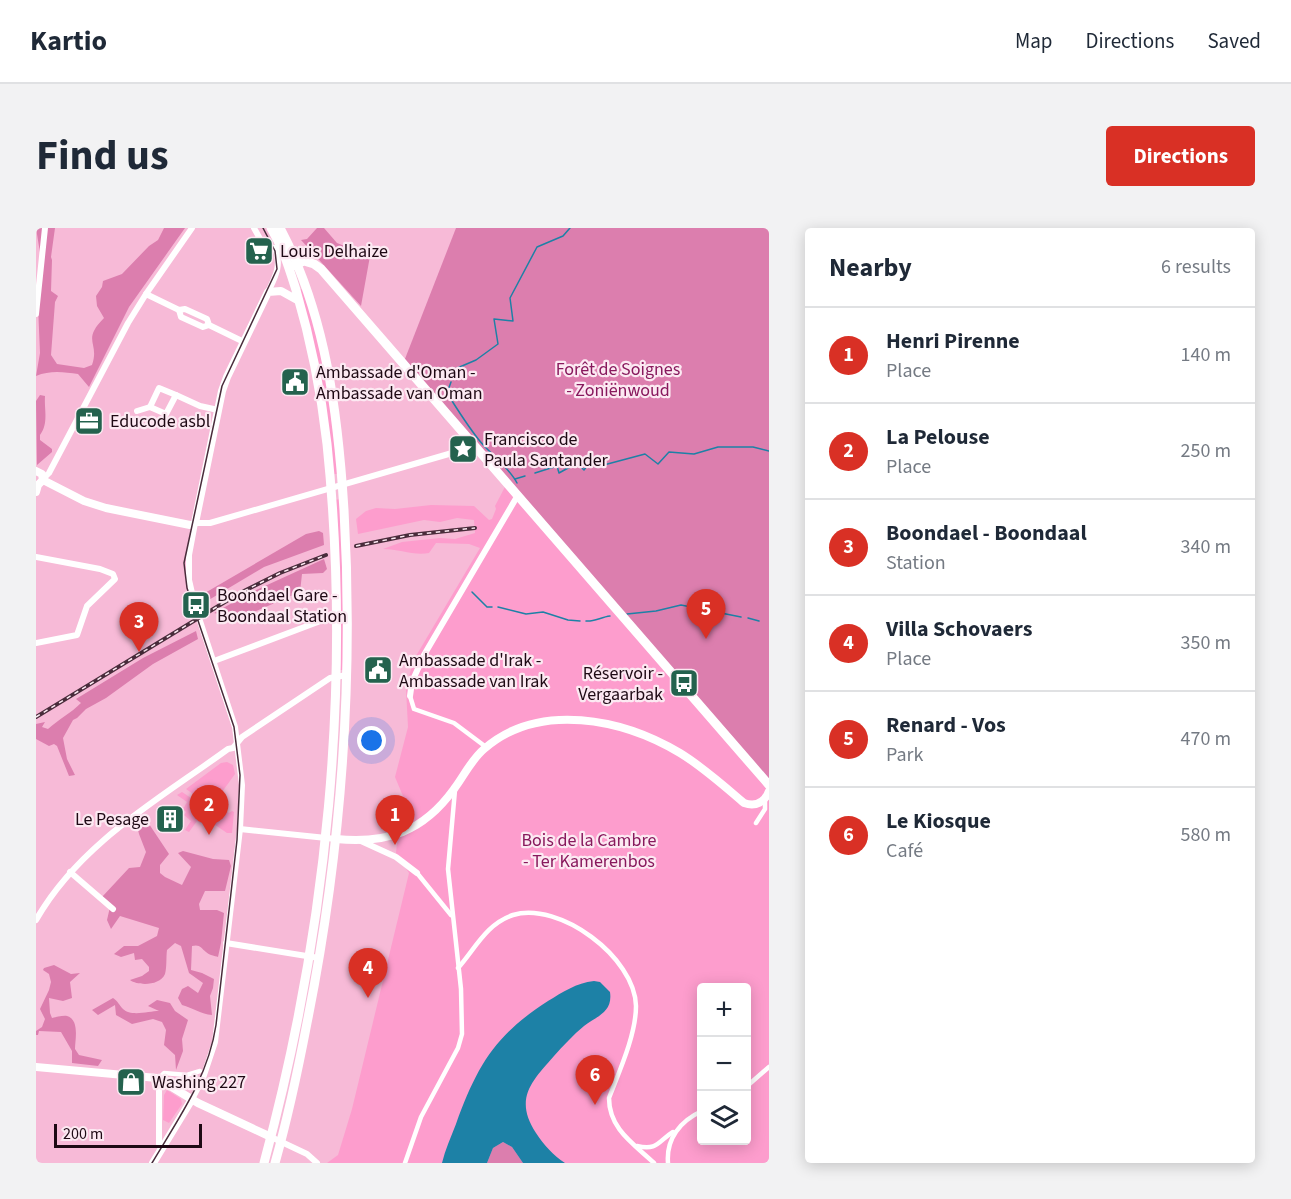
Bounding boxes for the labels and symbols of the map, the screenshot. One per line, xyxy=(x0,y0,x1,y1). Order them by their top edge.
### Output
supermarket icon: Louis Delhaize xyxy=(243,235,275,267)
place label: Louis Delhaize xyxy=(280,239,388,264)
park label: Forêt de Soignes - Zoniënwoud xyxy=(556,357,680,403)
place label: Ambassade d'Oman - Ambassade van Oman xyxy=(316,360,483,406)
public building icon: Ambassade d'Oman - Ambassade van Oman xyxy=(279,366,311,398)
office icon: Educode asbl xyxy=(73,405,105,437)
place label: Educode asbl xyxy=(110,409,210,434)
place label: Francisco de Paula Santander xyxy=(484,427,609,473)
place icon: Francisco de Paula Santander xyxy=(447,433,479,465)
place label: Boondael Gare - Boondaal Station xyxy=(217,583,347,629)
bus stop icon: Boondael Gare - Boondaal Station xyxy=(180,589,212,621)
pin: 5 xyxy=(686,590,726,639)
pin: 3 xyxy=(120,602,158,652)
place label: Ambassade d'Irak - Ambassade van Irak xyxy=(399,648,548,694)
public building icon: Ambassade d'Irak - Ambassade van Irak xyxy=(362,654,394,686)
place label: Réservoir - Vergaarbak xyxy=(578,661,663,707)
bus stop icon: Réservoir - Vergaarbak xyxy=(668,667,700,699)
your location xyxy=(357,726,386,755)
pin: 2 xyxy=(190,786,228,835)
pin: 1 xyxy=(376,796,414,845)
building icon: Le Pesage xyxy=(154,803,186,835)
place label: Le Pesage xyxy=(75,807,149,832)
park label: Bois de la Cambre - Ter Kamerenbos xyxy=(522,828,657,874)
pin: 4 xyxy=(348,948,388,998)
pin: 6 xyxy=(576,1056,614,1105)
shop icon: Washing 227 xyxy=(115,1066,147,1098)
place label: Washing 227 xyxy=(152,1070,246,1095)
scale bar xyxy=(54,1121,202,1148)

